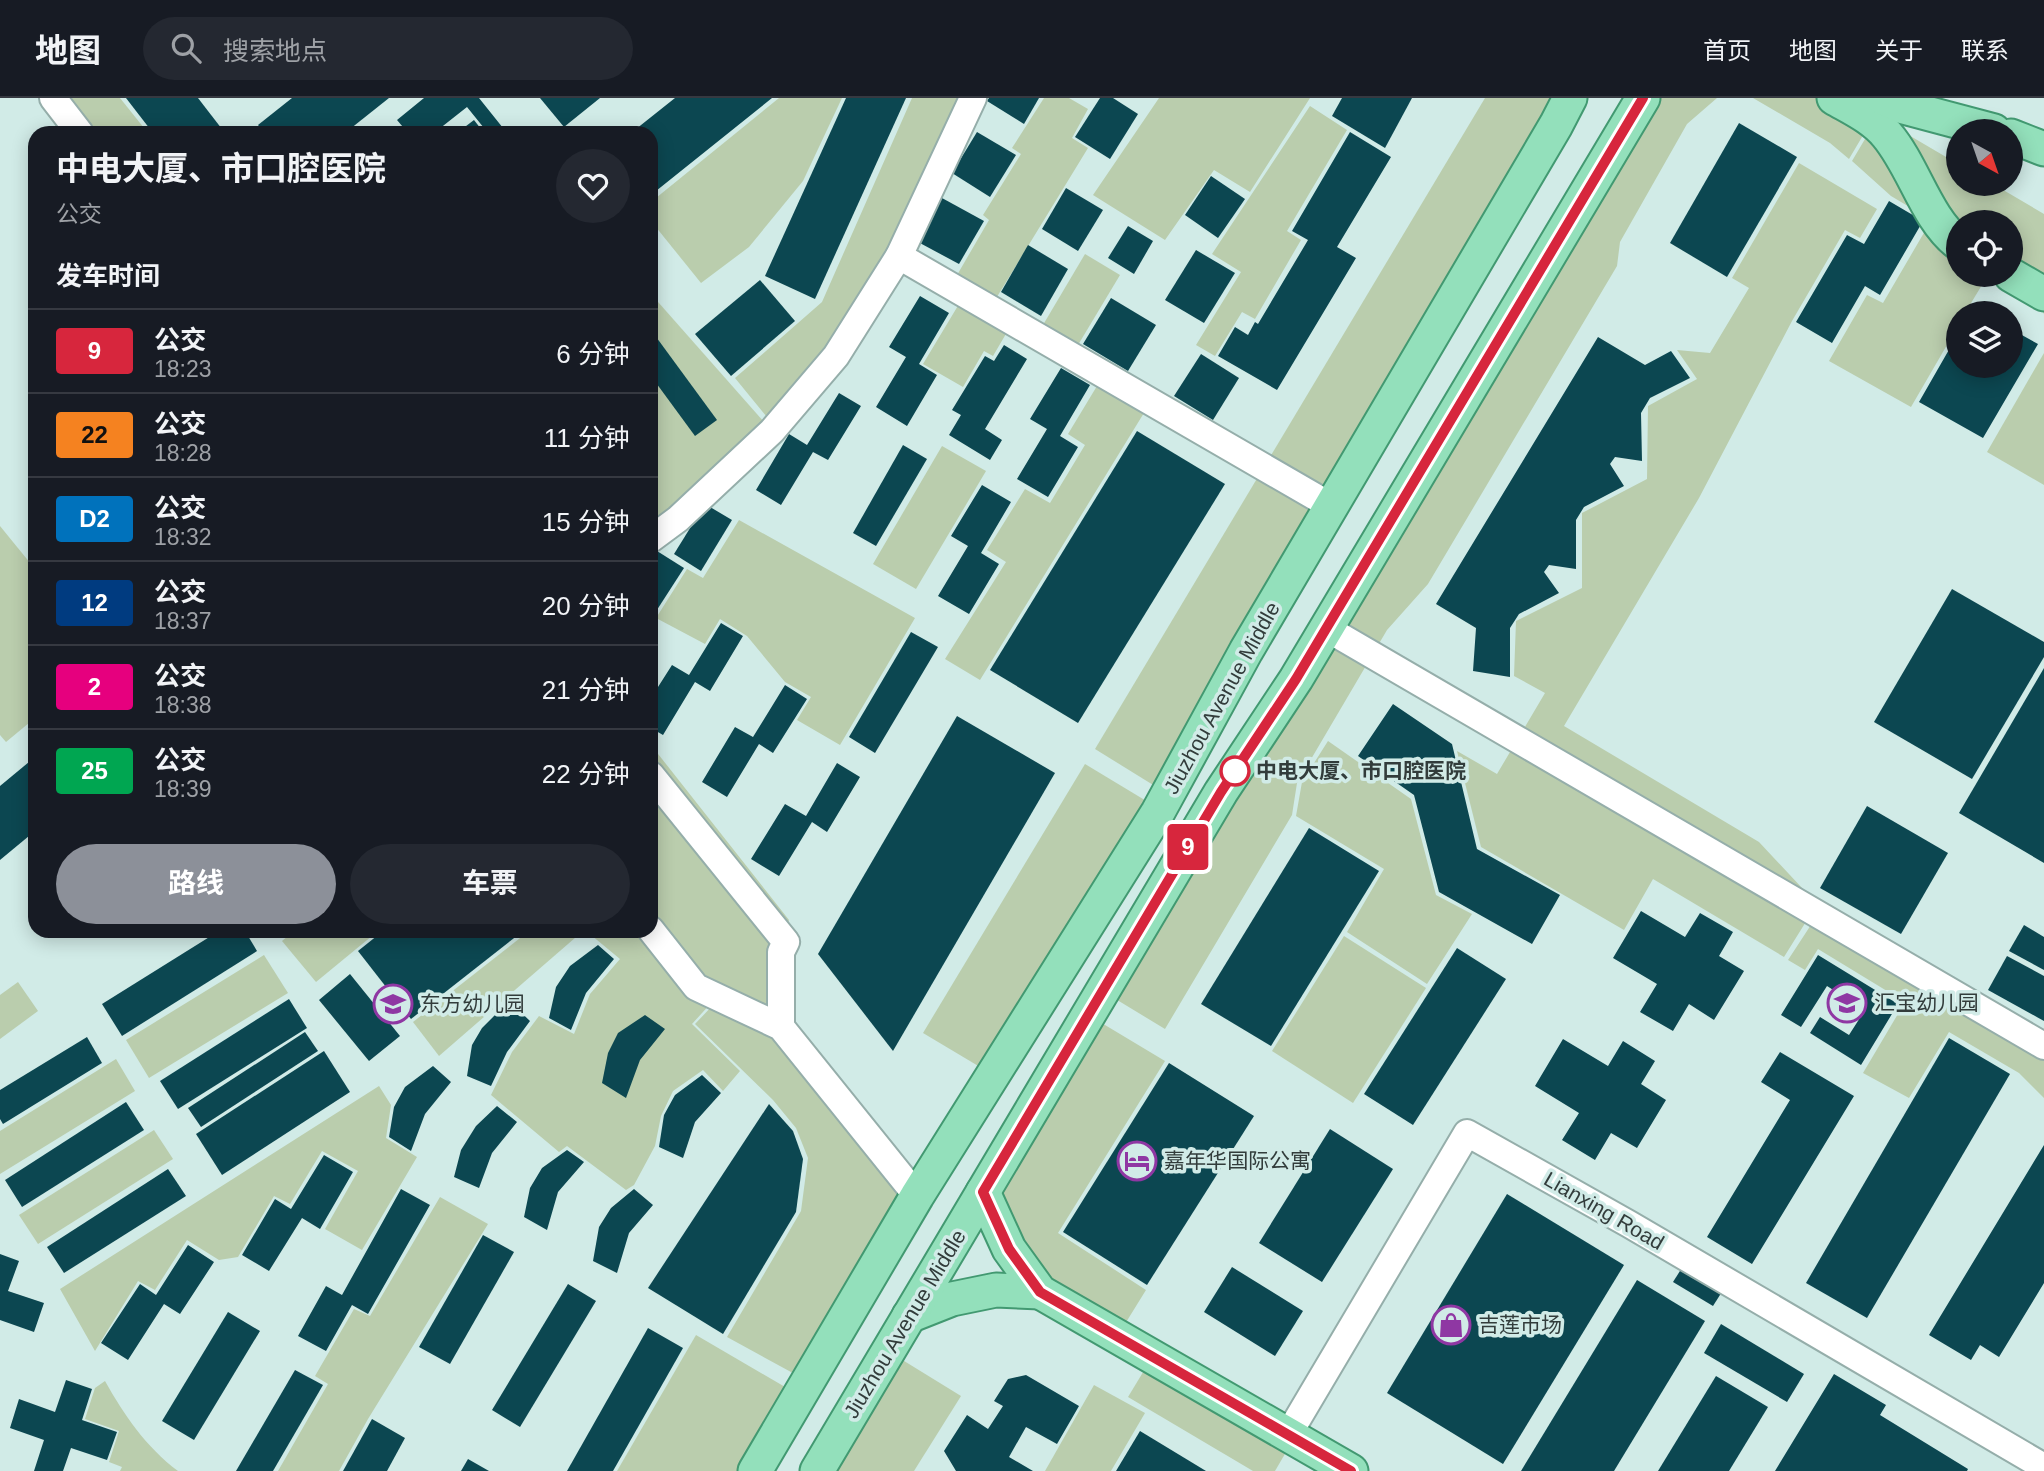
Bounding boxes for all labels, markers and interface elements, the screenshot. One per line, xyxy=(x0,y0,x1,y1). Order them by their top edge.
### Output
search box xyxy=(143,17,633,80)
icon: search xyxy=(167,29,205,67)
text: 地图 xyxy=(35,32,101,69)
text: 搜索地点 xyxy=(223,36,327,66)
text: 首页 xyxy=(1703,37,1751,64)
text: 地图 xyxy=(1789,37,1837,64)
text: 关于 xyxy=(1875,37,1923,64)
text: 联系 xyxy=(1961,37,2009,64)
north arrow xyxy=(1946,119,2023,196)
map controls xyxy=(1946,119,2023,378)
button: heart xyxy=(556,149,630,223)
text: 中电大厦、市口腔医院 xyxy=(56,150,386,187)
text: 公交 xyxy=(56,201,102,227)
button: locate xyxy=(1946,210,2023,287)
text: 发车时间 xyxy=(56,261,160,291)
button: layers xyxy=(1946,301,2023,378)
text: 公交 xyxy=(154,325,206,355)
text: 9 xyxy=(88,337,101,364)
text: 6 分钟 xyxy=(556,339,630,369)
text: 18:23 xyxy=(154,356,212,382)
text: 公交 xyxy=(154,409,206,439)
text: 22 xyxy=(81,421,108,448)
text: 11 分钟 xyxy=(544,423,630,453)
text: 18:28 xyxy=(154,440,212,466)
text: 公交 xyxy=(154,493,206,523)
text: D2 xyxy=(79,505,110,532)
text: 15 分钟 xyxy=(542,507,630,537)
text: 18:32 xyxy=(154,524,212,550)
text: 公交 xyxy=(154,577,206,607)
text: 12 xyxy=(81,589,108,616)
text: 20 分钟 xyxy=(542,591,630,621)
street label: Jiuzhou Avenue Middle xyxy=(1159,598,1284,798)
text: 18:37 xyxy=(154,608,212,634)
text: 公交 xyxy=(154,661,206,691)
text: 2 xyxy=(88,673,101,700)
text: 21 分钟 xyxy=(542,675,630,705)
text: 18:38 xyxy=(154,692,212,718)
text: 公交 xyxy=(154,745,206,775)
marker: 中电大厦、市口腔医院 xyxy=(1220,756,1250,786)
text: 25 xyxy=(81,757,108,784)
text: 22 分钟 xyxy=(542,759,630,789)
place label: 中电大厦、市口腔医院 xyxy=(1256,759,1466,782)
text: 18:39 xyxy=(154,776,212,802)
line badge: 9 xyxy=(1165,824,1211,870)
text: 9 xyxy=(1181,833,1195,860)
button: 路线 xyxy=(56,844,336,924)
button: 车票 xyxy=(350,844,630,924)
school or university icon: 汇宝幼儿园 xyxy=(1826,982,1868,1024)
school or university icon: 东方幼儿园 xyxy=(372,983,414,1025)
place label: 汇宝幼儿园 xyxy=(1874,991,1979,1014)
place label: 东方幼儿园 xyxy=(420,992,525,1015)
hotel icon: 嘉年华国际公寓 xyxy=(1116,1140,1158,1182)
place label: 嘉年华国际公寓 xyxy=(1164,1149,1311,1172)
street label: Lianxing Road xyxy=(1540,1167,1668,1254)
street label: Jiuzhou Avenue Middle xyxy=(839,1225,970,1422)
shop icon: 吉莲市场 xyxy=(1430,1304,1472,1346)
place label: 吉莲市场 xyxy=(1478,1313,1562,1336)

